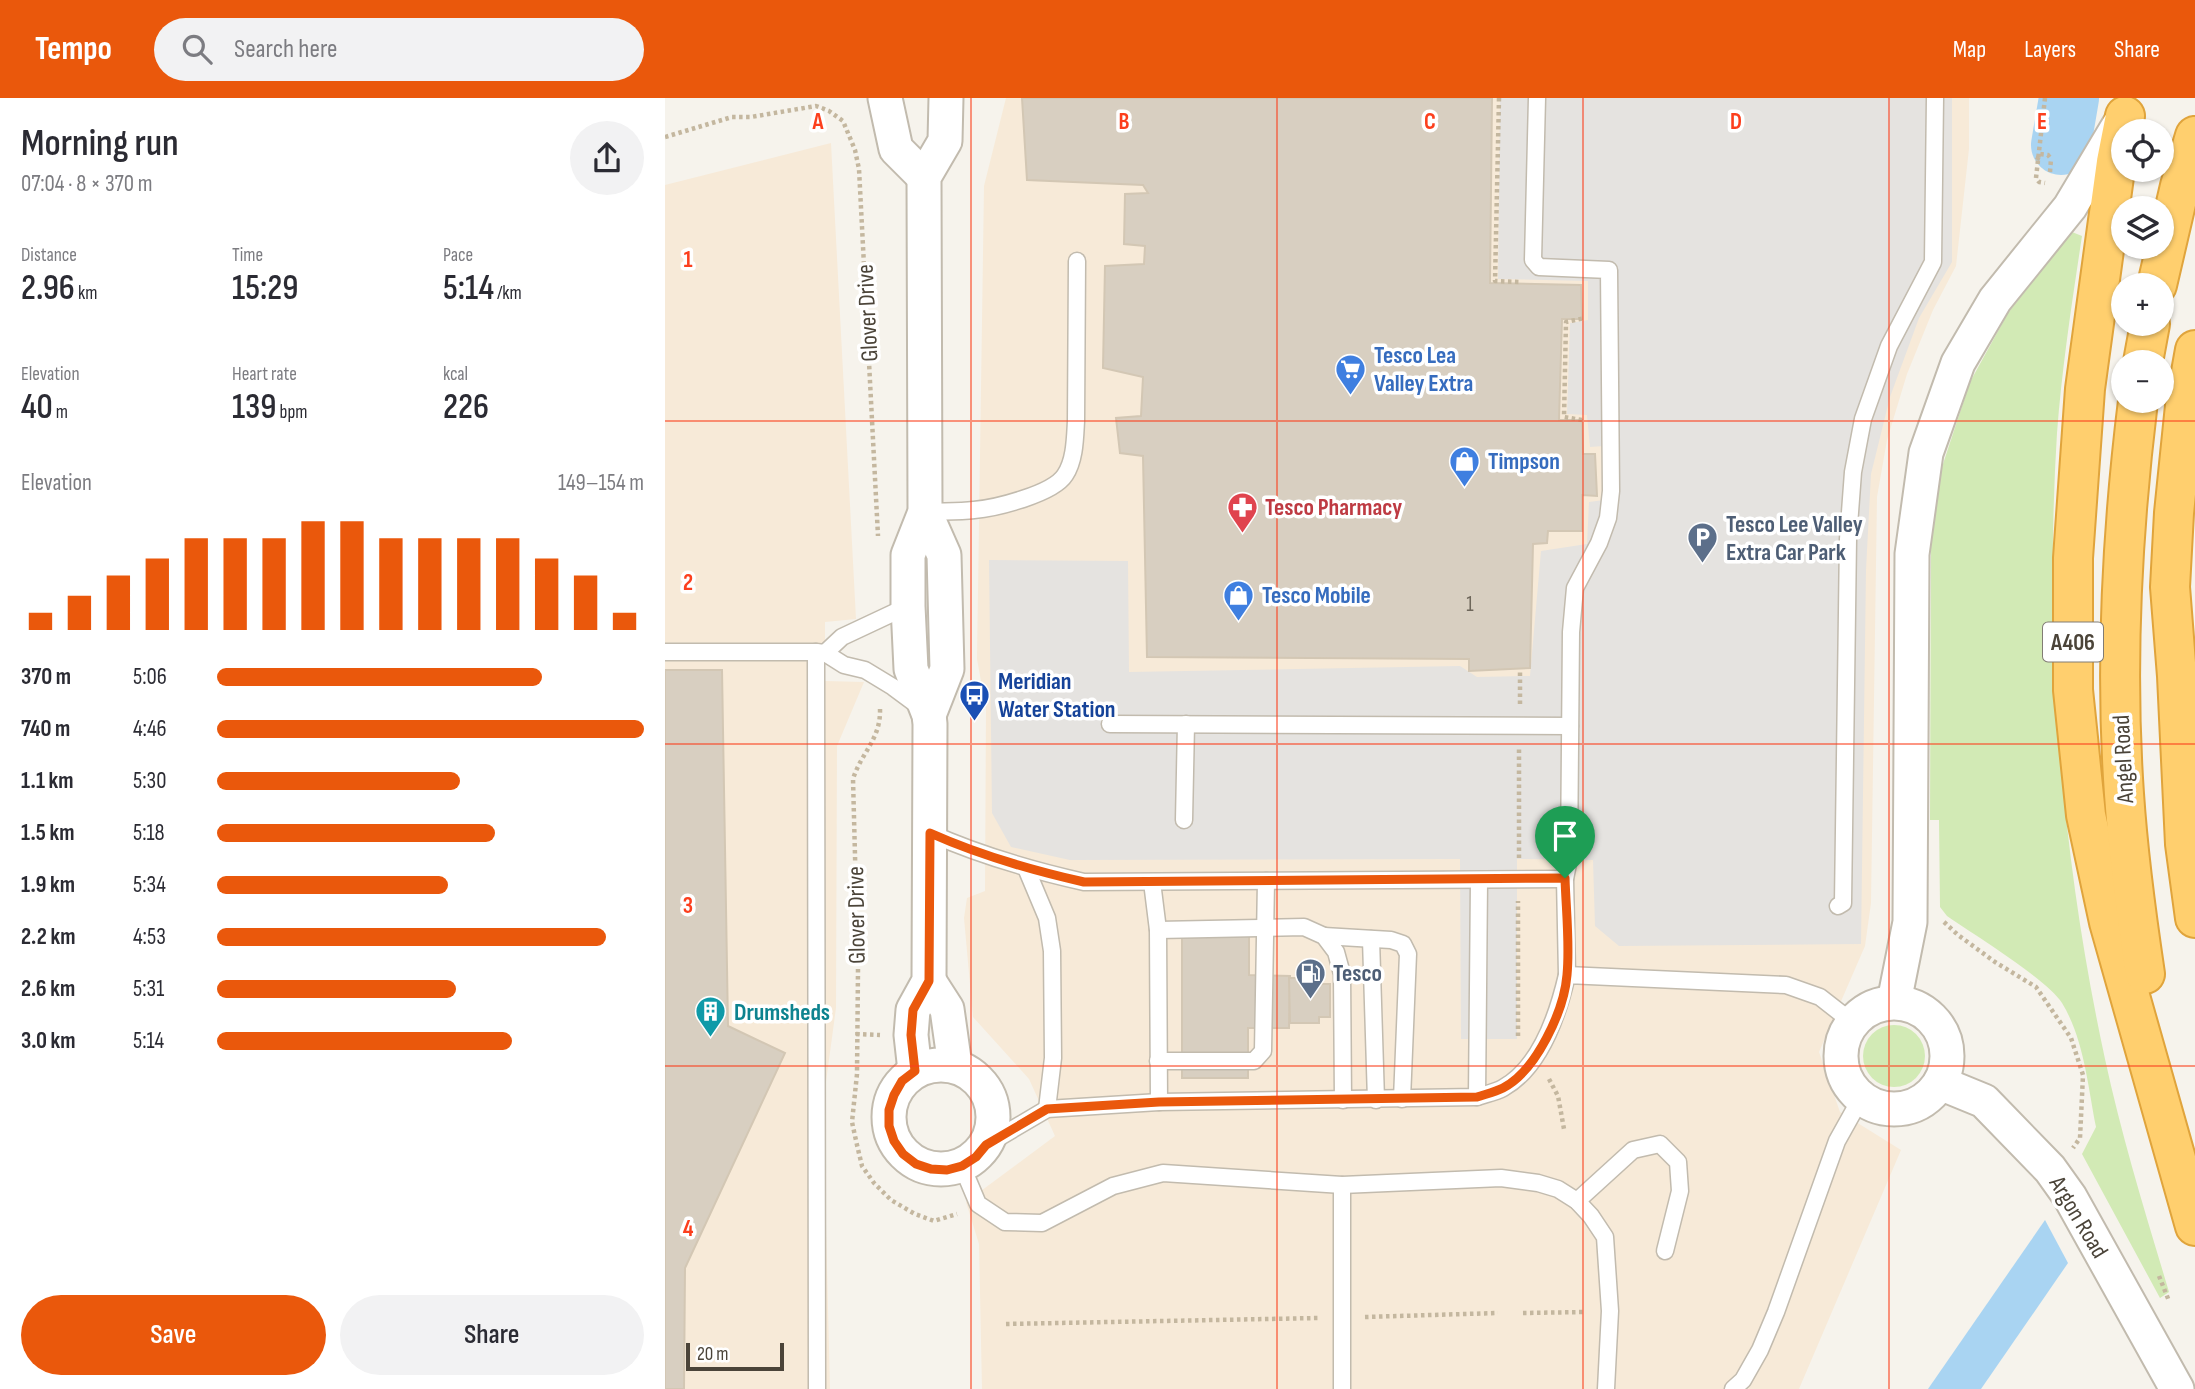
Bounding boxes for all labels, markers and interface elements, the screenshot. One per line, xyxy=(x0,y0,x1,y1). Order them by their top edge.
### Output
search box xyxy=(154,18,644,81)
text: Tempo xyxy=(35,29,112,69)
icon: search xyxy=(178,30,216,68)
text: Search here xyxy=(234,34,337,65)
text: Map xyxy=(1953,35,1986,64)
text: Layers xyxy=(2024,35,2076,64)
text: Share xyxy=(2114,35,2160,64)
text: A xyxy=(812,108,825,136)
text: B xyxy=(1119,108,1130,136)
text: C xyxy=(1424,108,1436,136)
text: D xyxy=(1730,108,1742,136)
text: E xyxy=(2037,108,2047,136)
map controls xyxy=(2111,119,2174,413)
button: locate xyxy=(2111,119,2174,182)
text: Morning run xyxy=(21,121,179,166)
button: share xyxy=(570,121,644,195)
text: 07:04 · 8 × 370 m xyxy=(21,170,152,198)
button: layers xyxy=(2111,196,2174,259)
text: Distance xyxy=(21,244,77,267)
text: Time xyxy=(232,244,263,267)
text: Pace xyxy=(443,244,473,267)
text: 1 xyxy=(683,246,693,274)
street label: Glover Drive xyxy=(850,263,885,362)
text: 2.96 xyxy=(21,267,75,310)
text: 15:29 xyxy=(232,267,298,310)
text: 5:14 xyxy=(443,267,494,310)
button: + xyxy=(2111,273,2174,336)
text: km xyxy=(75,282,97,305)
text: /km xyxy=(494,282,522,305)
place label: Tesco Lea Valley Extra xyxy=(1374,341,1473,398)
button: − xyxy=(2111,350,2174,413)
supermarket icon: Tesco Lea Valley Extra xyxy=(1334,352,1368,396)
text: Elevation xyxy=(21,363,80,386)
text: Heart rate xyxy=(232,363,297,386)
text: kcal xyxy=(443,363,468,386)
text: 40 xyxy=(21,386,53,429)
text: 139 xyxy=(232,386,277,429)
text: 226 xyxy=(443,386,489,429)
text: m xyxy=(53,401,68,424)
text: bpm xyxy=(277,401,307,424)
shop icon: Timpson xyxy=(1448,444,1482,488)
place label: Timpson xyxy=(1488,447,1560,476)
text: Elevation xyxy=(21,469,92,497)
text: 149–154 m xyxy=(558,469,644,497)
pharmacy icon: Tesco Pharmacy xyxy=(1225,490,1259,534)
place label: Tesco Pharmacy xyxy=(1265,493,1402,522)
place label: Tesco Lee Valley Extra Car Park xyxy=(1726,510,1863,567)
parking icon: Tesco Lee Valley Extra Car Park xyxy=(1686,521,1720,565)
text: 2 xyxy=(683,569,693,597)
shop icon: Tesco Mobile xyxy=(1222,578,1256,622)
place label: Tesco Mobile xyxy=(1262,581,1371,610)
house number: 1 xyxy=(1466,592,1474,617)
road number: A406 xyxy=(2043,622,2103,662)
text: 370 m xyxy=(21,663,71,691)
text: 5:06 xyxy=(133,663,167,691)
place label: Meridian Water Station xyxy=(998,667,1116,724)
bus stop icon: Meridian Water Station xyxy=(958,678,992,722)
street label: Angel Road xyxy=(2107,714,2140,805)
text: 740 m xyxy=(21,715,70,743)
text: 4:46 xyxy=(133,715,167,743)
text: 1.1 km xyxy=(21,767,74,795)
text: 5:30 xyxy=(133,767,166,795)
pin xyxy=(1535,806,1595,878)
icon: arrive xyxy=(1546,817,1584,855)
text: 1.5 km xyxy=(21,819,74,847)
text: 5:18 xyxy=(133,819,165,847)
street label: Glover Drive xyxy=(841,866,872,964)
text: 1.9 km xyxy=(21,871,75,899)
text: 5:34 xyxy=(133,871,166,899)
text: 3 xyxy=(683,892,693,920)
text: 2.2 km xyxy=(21,923,75,951)
text: 4:53 xyxy=(133,923,166,951)
fuel station icon: Tesco xyxy=(1293,956,1327,1000)
place label: Tesco xyxy=(1333,959,1382,988)
text: 2.6 km xyxy=(21,975,75,1003)
text: 5:31 xyxy=(133,975,164,1003)
building icon: Drumsheds xyxy=(694,995,728,1039)
place label: Drumsheds xyxy=(734,998,830,1027)
text: 3.0 km xyxy=(21,1027,76,1055)
text: 5:14 xyxy=(133,1027,164,1055)
street label: Argon Road xyxy=(2042,1170,2114,1264)
text: 4 xyxy=(683,1215,694,1243)
button: Save xyxy=(21,1295,326,1375)
button: Share xyxy=(340,1295,644,1375)
scale bar xyxy=(686,1340,784,1372)
text: 20 m xyxy=(697,1343,729,1366)

